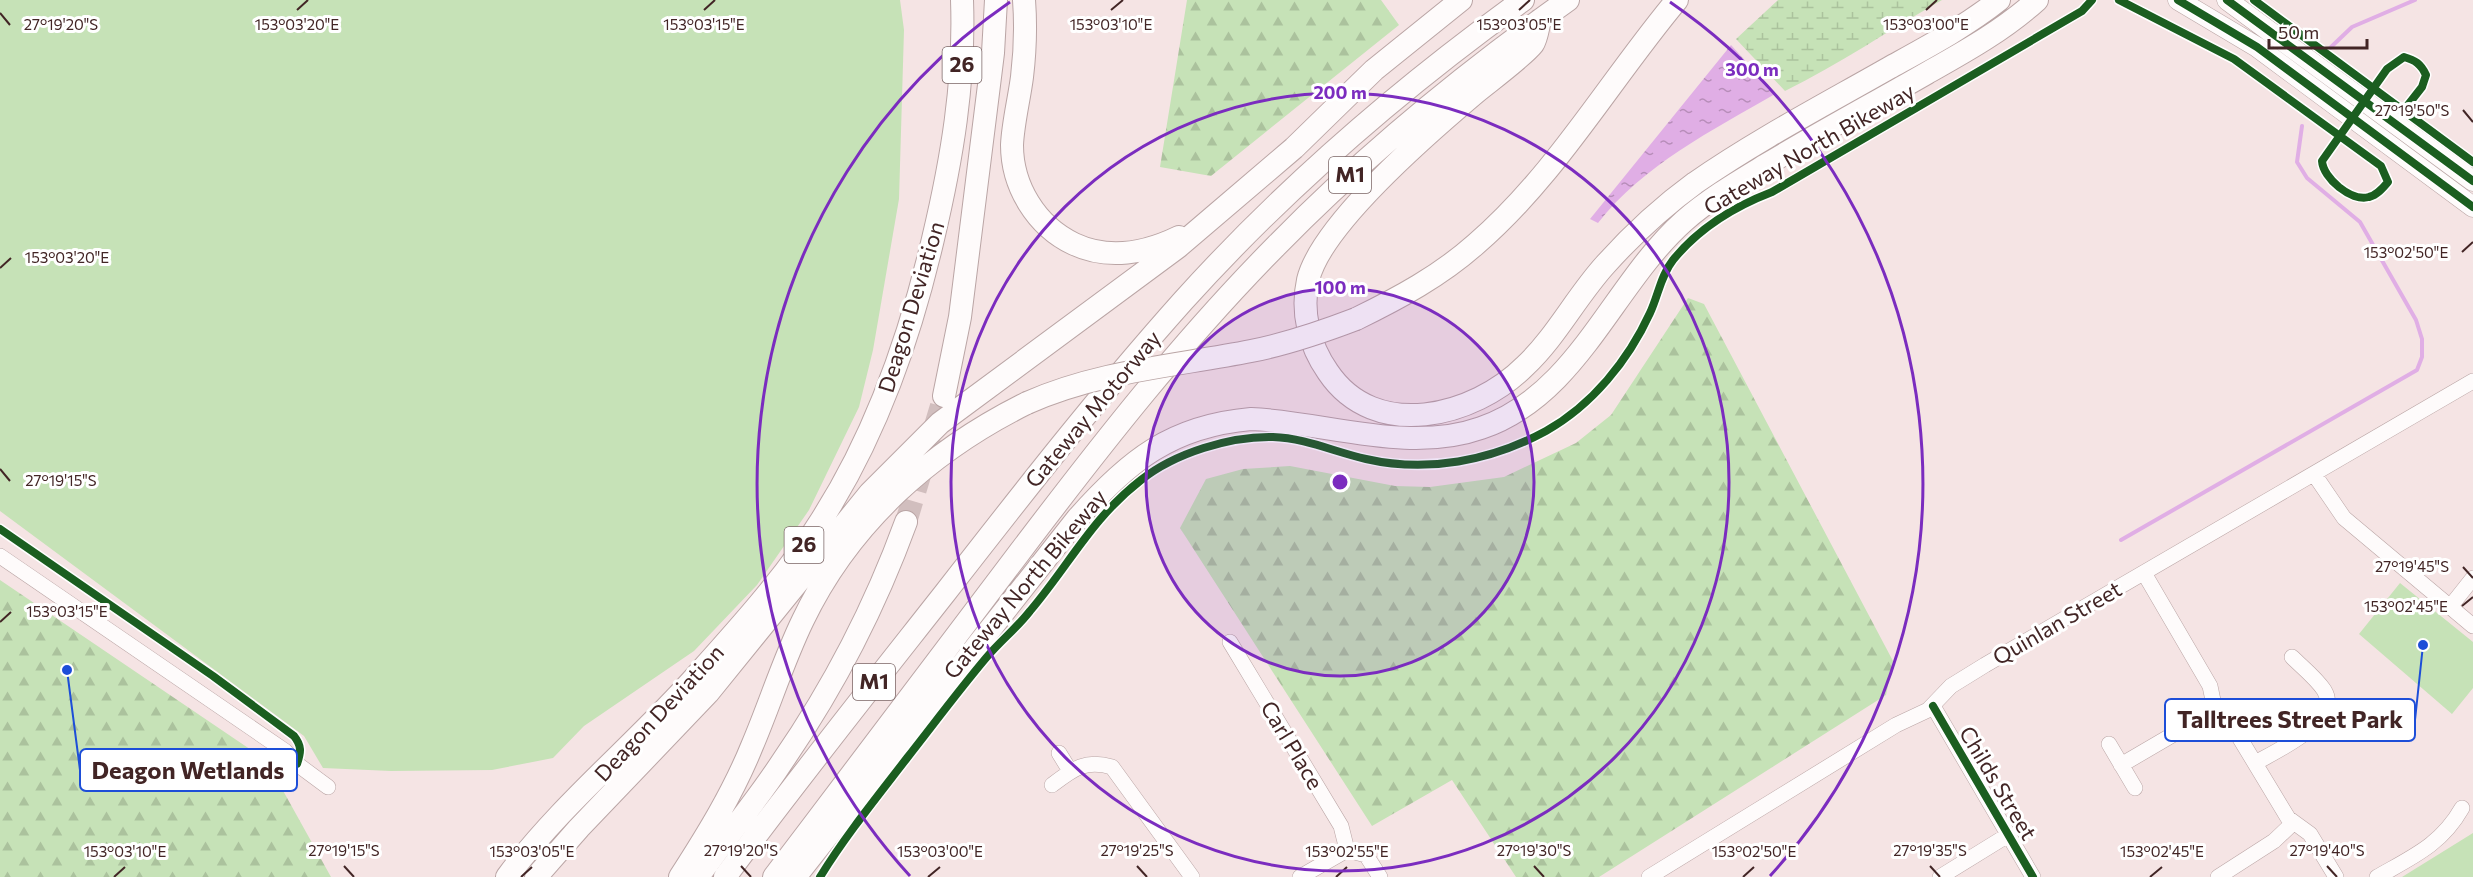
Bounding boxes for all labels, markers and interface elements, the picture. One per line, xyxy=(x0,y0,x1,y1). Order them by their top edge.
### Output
scale bar xyxy=(2269,12,2366,50)
text: 27°19'20"S xyxy=(24,15,98,33)
text: 153°03'20"E xyxy=(255,15,339,33)
text: 153°03'15"E xyxy=(663,15,745,33)
text: 153°03'10"E xyxy=(1070,15,1152,33)
text: 153°03'05"E xyxy=(1477,15,1562,33)
text: 153°03'00"E xyxy=(1883,15,1969,33)
text: 50 m xyxy=(2278,21,2319,43)
road number: 26 xyxy=(942,47,982,83)
text: 300 m xyxy=(1725,58,1779,80)
street label: Gateway North Bikeway xyxy=(1698,77,1919,220)
text: 200 m xyxy=(1313,81,1367,103)
text: 27°19'50"S xyxy=(2375,101,2450,119)
road number: M1 xyxy=(1329,157,1371,193)
street label: Deagon Deviation xyxy=(872,218,949,396)
text: 153°02'50"E xyxy=(2364,243,2448,261)
text: 153°03'20"E xyxy=(25,248,109,266)
text: 100 m xyxy=(1314,276,1366,298)
street label: Gateway Motorway xyxy=(1019,325,1166,493)
text: 27°19'15"S xyxy=(25,471,97,489)
centre of rings xyxy=(1330,472,1350,492)
street label: Gateway North Bikeway xyxy=(937,483,1112,684)
road number: 26 xyxy=(784,527,824,563)
text: 27°19'45"S xyxy=(2375,557,2449,575)
street label: Quinlan Street xyxy=(1987,575,2126,670)
text: 153°02'45"E xyxy=(2364,597,2448,615)
text: 153°03'15"E xyxy=(26,602,108,620)
street label: Deagon Deviation xyxy=(588,639,729,787)
road number: M1 xyxy=(853,664,895,700)
street label: Carl Place xyxy=(1255,696,1329,794)
callout: Talltrees Street Park xyxy=(2165,699,2415,741)
text: Talltrees Street Park xyxy=(2177,704,2403,733)
street label: Childs Street xyxy=(1954,721,2043,845)
callout: Deagon Wetlands xyxy=(80,749,297,791)
text: Deagon Wetlands xyxy=(91,755,285,784)
text: 27°19'15"S xyxy=(308,841,380,859)
text: 27°19'20"S xyxy=(704,841,778,859)
text: 27°19'25"S xyxy=(1100,841,1174,859)
text: 27°19'30"S xyxy=(1497,841,1572,859)
text: 27°19'35"S xyxy=(1893,841,1967,859)
text: 27°19'40"S xyxy=(2289,841,2365,859)
text: 153°03'10"E xyxy=(84,842,166,860)
text: 153°03'05"E xyxy=(490,842,575,860)
text: 153°03'00"E xyxy=(897,842,983,860)
text: 153°02'55"E xyxy=(1305,842,1389,860)
text: 153°02'50"E xyxy=(1712,842,1796,860)
text: 153°02'45"E xyxy=(2120,842,2204,860)

